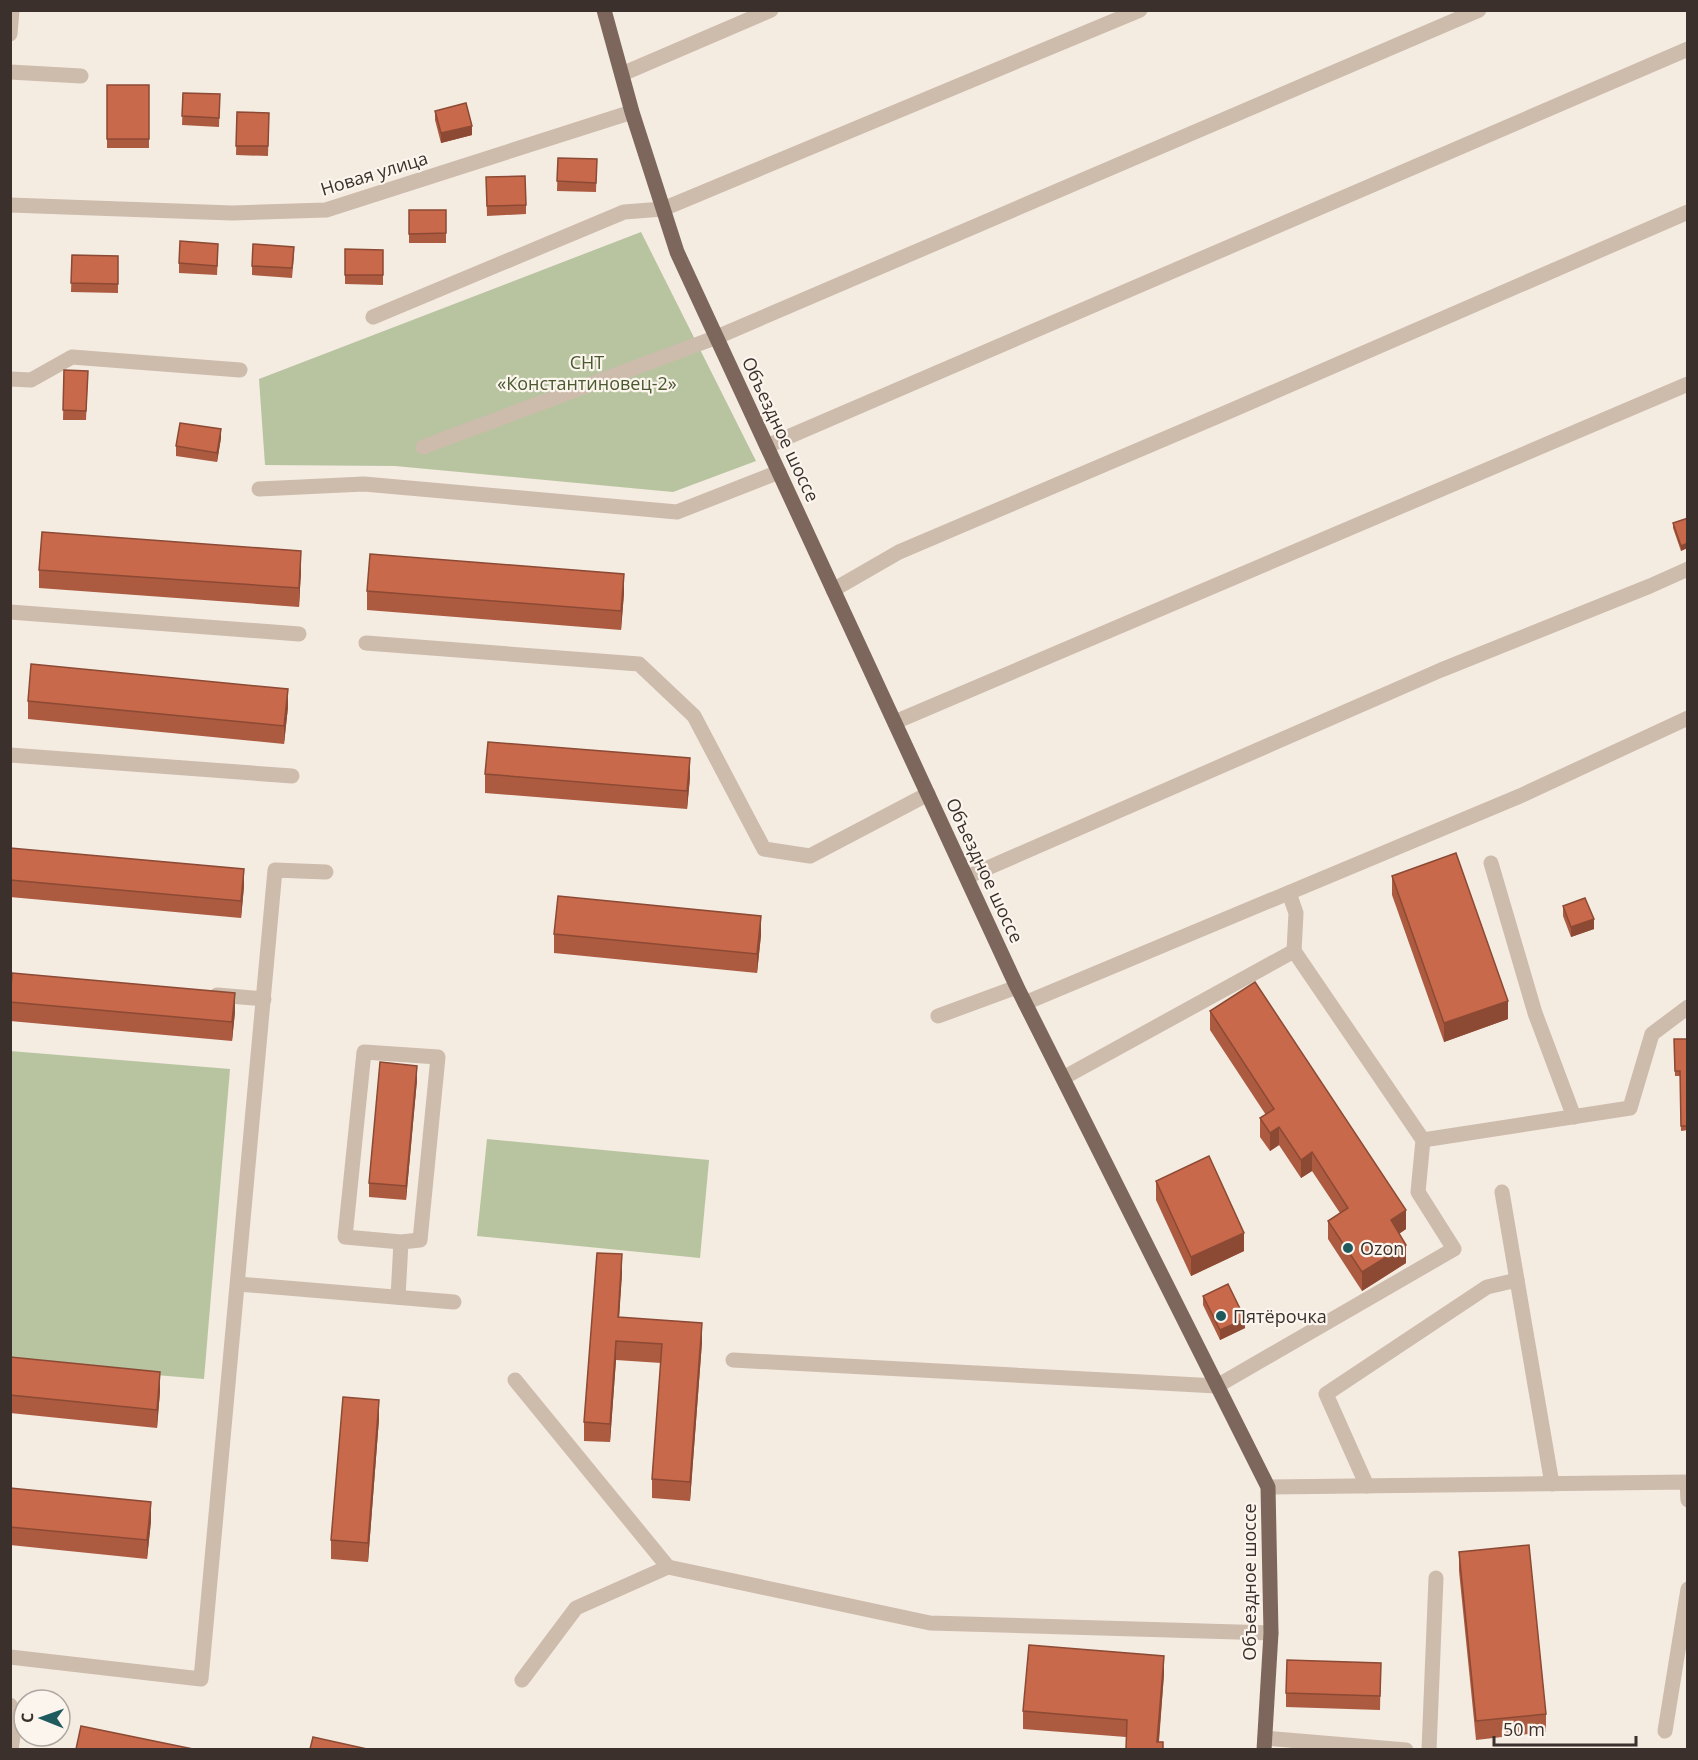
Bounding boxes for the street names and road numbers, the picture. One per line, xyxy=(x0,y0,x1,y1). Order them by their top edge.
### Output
street label: Новая улица xyxy=(317,145,431,201)
street label: Объездное шоссе xyxy=(737,353,825,505)
street label: Объездное шоссе xyxy=(941,794,1029,946)
street label: Объездное шоссе xyxy=(1237,1503,1261,1661)

